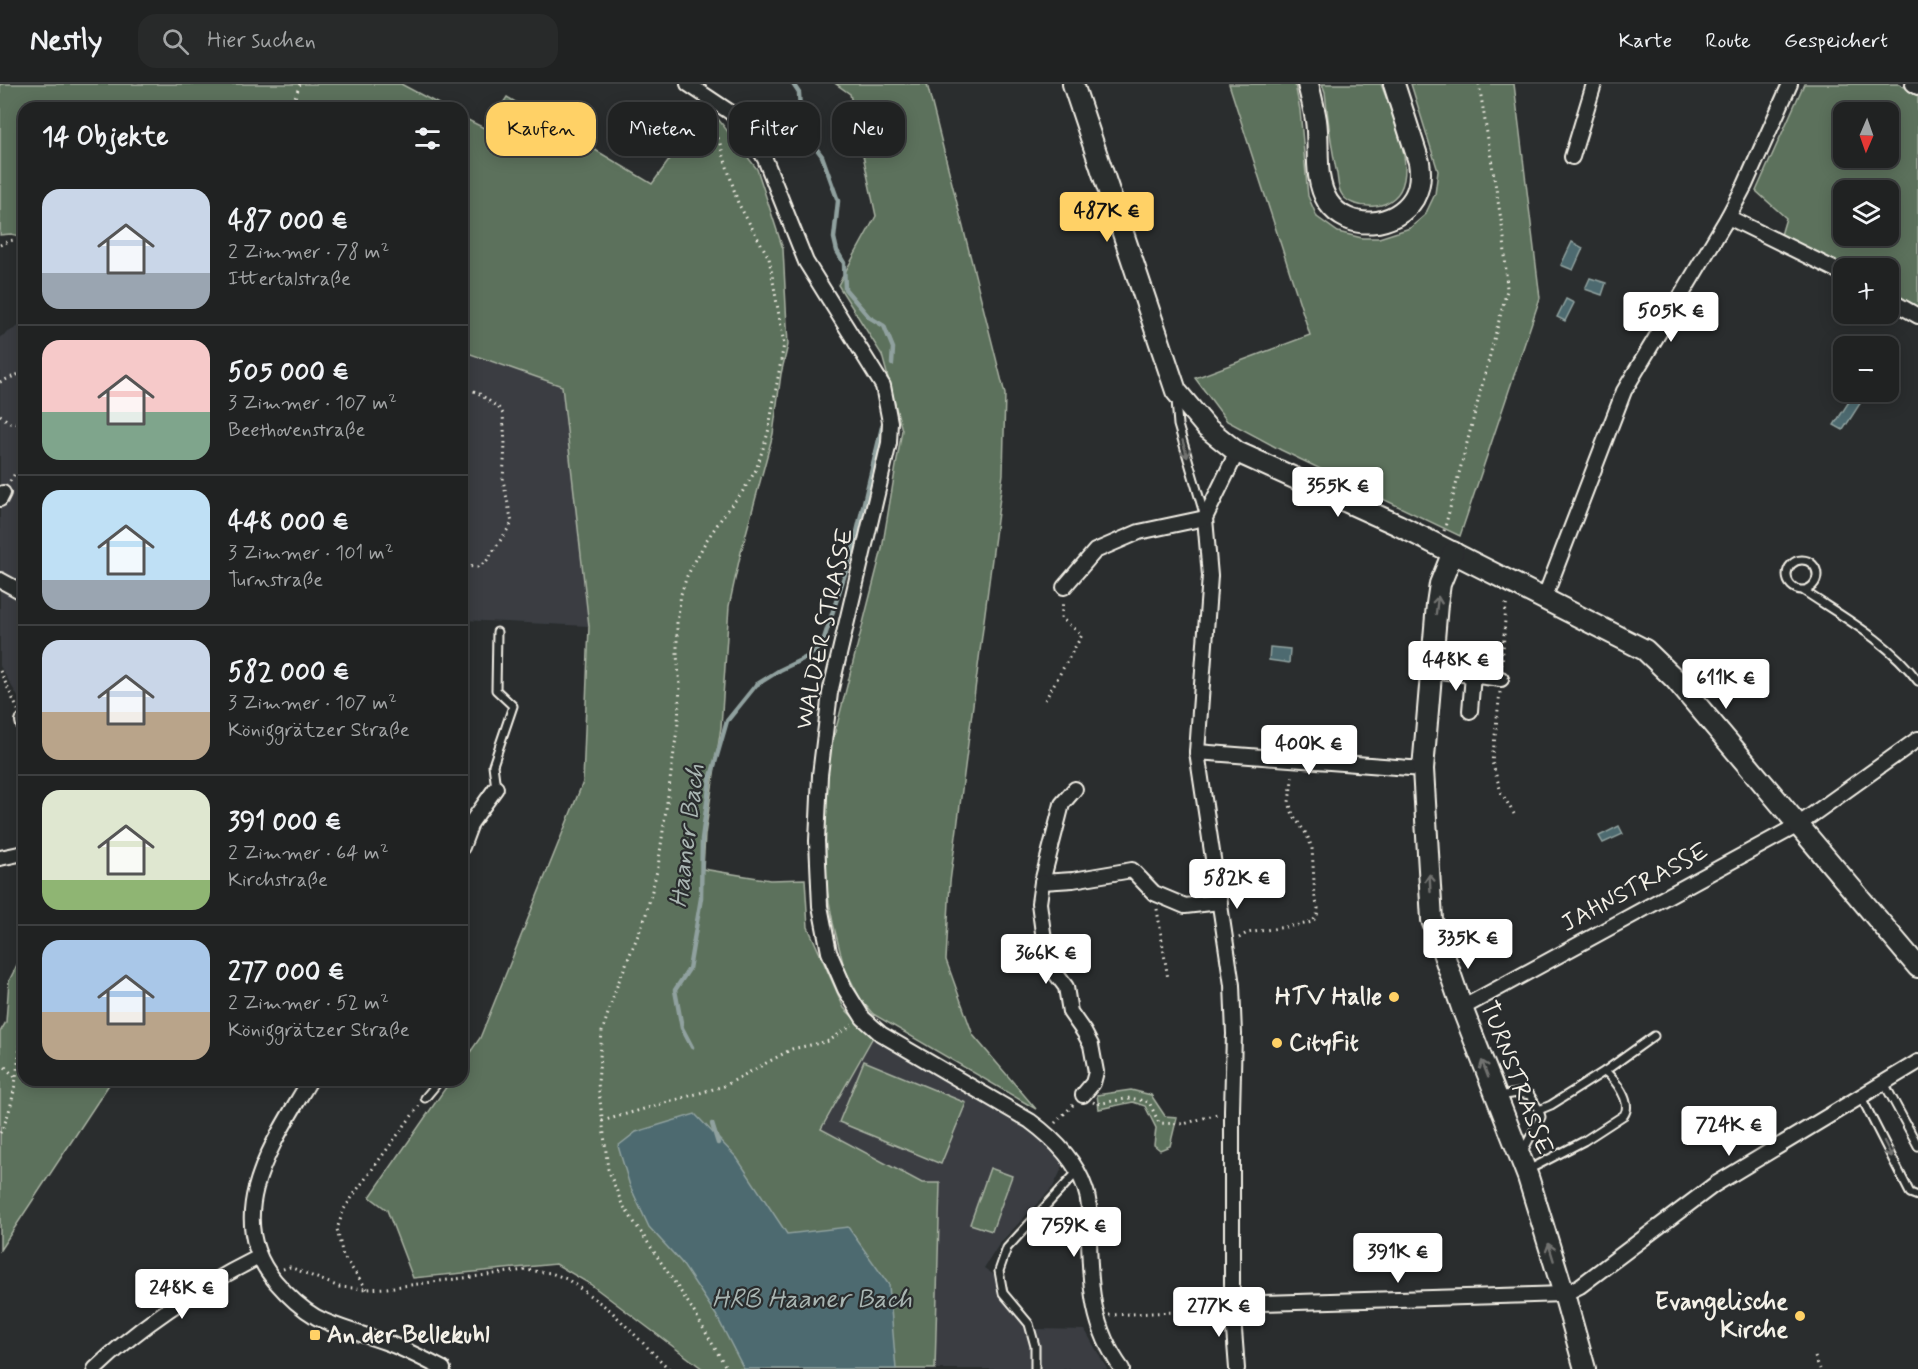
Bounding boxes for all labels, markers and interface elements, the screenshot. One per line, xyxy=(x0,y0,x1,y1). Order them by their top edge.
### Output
search box xyxy=(138,14,558,68)
text: Nestly xyxy=(30,23,102,60)
icon: search xyxy=(159,25,192,58)
text: Hier suchen xyxy=(207,27,316,55)
text: Karte xyxy=(1619,27,1672,55)
text: Route xyxy=(1705,27,1751,55)
text: Gespeichert xyxy=(1784,27,1888,55)
chip: Kaufen xyxy=(486,102,596,156)
chip: Mieten xyxy=(608,102,717,156)
chip: Filter xyxy=(729,102,820,156)
chip: Neu xyxy=(832,102,905,156)
north arrow xyxy=(1833,102,1899,168)
map controls xyxy=(1833,102,1899,402)
text: 14 Objekte xyxy=(42,121,169,155)
icon: filters xyxy=(411,122,444,155)
button: layers xyxy=(1833,180,1899,246)
pin: 487K € xyxy=(1058,192,1156,243)
text: 487K € xyxy=(1074,198,1140,225)
text: 487 000 € xyxy=(228,205,348,239)
icon: home xyxy=(90,213,162,285)
text: 2 Zimmer · 78 m² xyxy=(228,239,389,266)
button: + xyxy=(1833,258,1899,324)
text: Ittertalstraße xyxy=(228,266,351,293)
pin: 505K € xyxy=(1622,292,1720,343)
text: 505K € xyxy=(1637,298,1705,325)
button: − xyxy=(1833,336,1899,402)
text: 505 000 € xyxy=(228,356,349,390)
icon: home xyxy=(90,364,162,436)
text: 3 Zimmer · 107 m² xyxy=(228,390,397,417)
text: Beethovenstraße xyxy=(228,417,365,444)
one-way arrow xyxy=(1180,439,1191,458)
pin: 355K € xyxy=(1289,467,1387,518)
text: 355K € xyxy=(1306,473,1370,500)
text: 448 000 € xyxy=(228,506,349,540)
icon: home xyxy=(90,514,162,586)
street label: WALDER STRASSE xyxy=(788,525,862,733)
text: 3 Zimmer · 101 m² xyxy=(228,540,394,567)
text: Turnstraße xyxy=(228,567,323,594)
one-way arrow xyxy=(1432,596,1443,616)
pin: 448K € xyxy=(1407,641,1505,692)
text: 448K € xyxy=(1422,647,1490,674)
text: 582 000 € xyxy=(228,656,350,690)
pin: 611K € xyxy=(1677,659,1775,710)
icon: home xyxy=(90,664,162,736)
text: 611K € xyxy=(1696,665,1756,692)
text: 3 Zimmer · 107 m² xyxy=(228,690,397,717)
text: Königgrätzer Straße xyxy=(228,717,410,744)
pin: 400K € xyxy=(1260,725,1358,776)
text: 400K € xyxy=(1275,731,1343,758)
water label: Haaner Bach xyxy=(662,762,714,910)
text: 391 000 € xyxy=(228,806,342,840)
icon: home xyxy=(90,814,162,886)
street label: JAHNSTRASSE xyxy=(1556,836,1714,940)
text: 2 Zimmer · 64 m² xyxy=(228,840,389,867)
pin: 582K € xyxy=(1188,859,1286,910)
text: 582K € xyxy=(1203,865,1271,892)
text: Kirchstraße xyxy=(228,867,328,894)
one-way arrow xyxy=(1424,874,1435,894)
pin: 335K € xyxy=(1419,919,1517,970)
text: 335K € xyxy=(1437,925,1499,952)
pin: 366K € xyxy=(997,934,1095,985)
text: 366K € xyxy=(1015,940,1077,967)
text: 277 000 € xyxy=(228,956,344,990)
icon: home xyxy=(90,964,162,1036)
place label: HTV Halle xyxy=(1275,982,1382,1013)
text: 2 Zimmer · 52 m² xyxy=(228,990,389,1017)
marker: HTV Halle xyxy=(1387,990,1401,1004)
street label: TURNSTRASSE xyxy=(1472,997,1560,1159)
text: Königgrätzer Straße xyxy=(228,1017,410,1044)
place label: CityFit xyxy=(1289,1028,1359,1059)
marker: CityFit xyxy=(1270,1036,1284,1050)
one-way arrow xyxy=(1479,1060,1490,1079)
pin: 724K € xyxy=(1680,1106,1778,1157)
text: 724K € xyxy=(1695,1112,1763,1139)
one-way arrow xyxy=(1882,1140,1894,1158)
pin: 759K € xyxy=(1025,1207,1123,1258)
text: 759K € xyxy=(1041,1213,1107,1240)
pin: 391K € xyxy=(1349,1233,1447,1284)
text: 391K € xyxy=(1367,1239,1429,1266)
one-way arrow xyxy=(1545,1243,1556,1262)
pin: 248K € xyxy=(133,1269,231,1320)
text: 248K € xyxy=(149,1275,215,1302)
water label: HRB Haaner Bach xyxy=(712,1283,912,1317)
pin: 277K € xyxy=(1170,1287,1268,1338)
place label: Evangelische Kirche xyxy=(1655,1287,1788,1346)
text: 277K € xyxy=(1187,1293,1251,1320)
marker: Evangelische Kirche xyxy=(1793,1309,1807,1323)
place label: An der Bellekuhl xyxy=(327,1320,490,1351)
marker: An der Bellekuhl xyxy=(308,1328,322,1342)

